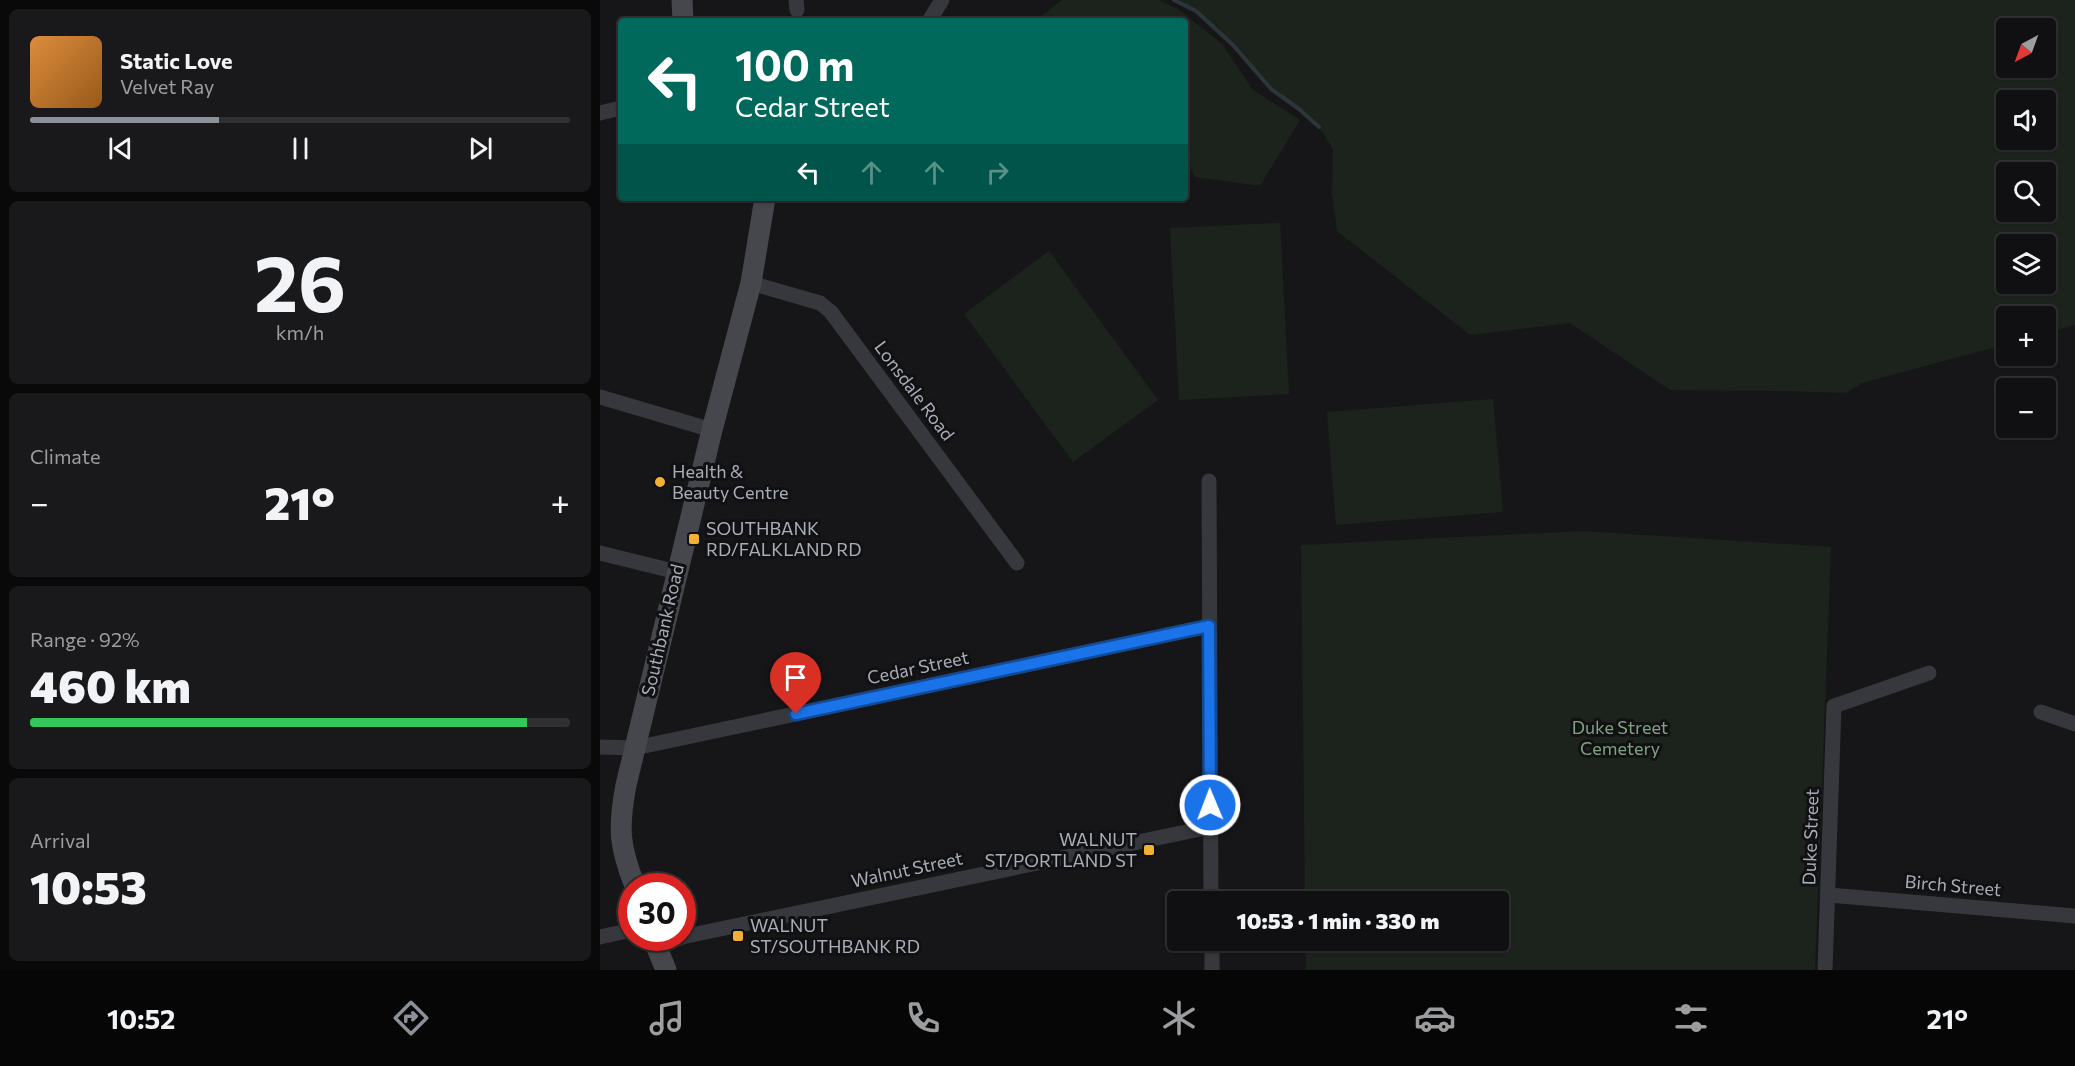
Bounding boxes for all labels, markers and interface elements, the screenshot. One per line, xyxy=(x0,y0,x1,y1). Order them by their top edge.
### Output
north arrow xyxy=(1996,18,2056,78)
map controls xyxy=(1996,18,2056,438)
text: 100 m xyxy=(735,38,855,90)
icon: left xyxy=(636,42,714,120)
text: Static Love xyxy=(120,47,233,74)
text: Velvet Ray xyxy=(120,74,214,98)
text: Cedar Street xyxy=(735,90,890,123)
button: sound xyxy=(1996,90,2056,150)
icon: previous xyxy=(104,132,137,165)
icon: pause xyxy=(284,132,317,165)
icon: next xyxy=(464,132,497,165)
icon: left xyxy=(792,156,825,189)
icon: ahead xyxy=(855,156,888,189)
icon: ahead xyxy=(918,156,951,189)
icon: right xyxy=(981,156,1014,189)
button: search xyxy=(1996,162,2056,222)
text: 26 xyxy=(254,233,346,328)
button: layers xyxy=(1996,234,2056,294)
button: + xyxy=(1996,306,2056,366)
text: km/h xyxy=(276,320,324,344)
street label: Lonsdale Road xyxy=(870,336,959,445)
button: − xyxy=(1996,378,2056,438)
text: Climate xyxy=(30,444,100,468)
place label: Health & Beauty Centre xyxy=(672,460,789,503)
text: 21° xyxy=(264,474,335,529)
marker: Health & Beauty Centre xyxy=(653,475,667,489)
text: − xyxy=(30,481,49,522)
text: + xyxy=(551,481,570,522)
place label: SOUTHBANK RD/FALKLAND RD xyxy=(706,517,862,560)
marker: SOUTHBANK RD/FALKLAND RD xyxy=(687,532,701,546)
street label: Southbank Road xyxy=(636,562,688,698)
text: Range · 92% xyxy=(30,627,140,651)
street label: Cedar Street xyxy=(865,646,971,689)
pin xyxy=(770,652,821,714)
text: 460 km xyxy=(30,657,191,712)
icon: arrive xyxy=(779,661,812,694)
park label: Duke Street Cemetery xyxy=(1572,716,1668,759)
position arrow xyxy=(1178,773,1242,837)
street label: Duke Street xyxy=(1797,788,1823,886)
text: Arrival xyxy=(30,828,91,852)
place label: WALNUT ST/PORTLAND ST xyxy=(985,828,1137,871)
marker: WALNUT ST/PORTLAND ST xyxy=(1142,843,1156,857)
street label: Walnut Street xyxy=(849,846,965,892)
text: 10:53 xyxy=(30,858,147,913)
street label: Birch Street xyxy=(1904,870,2002,900)
speed limit sign: 30 xyxy=(618,873,696,951)
text: 10:53 · 1 min · 330 m xyxy=(1237,907,1439,934)
place label: WALNUT ST/SOUTHBANK RD xyxy=(750,914,920,957)
marker: WALNUT ST/SOUTHBANK RD xyxy=(731,929,745,943)
icon: directions xyxy=(390,997,432,1039)
icon: music xyxy=(646,997,688,1039)
icon: phone xyxy=(902,997,944,1039)
icon: climate xyxy=(1158,997,1200,1039)
icon: car xyxy=(1414,997,1456,1039)
icon: filters xyxy=(1670,997,1712,1039)
text: 10:52 xyxy=(107,1002,175,1035)
text: 21° xyxy=(1927,1002,1968,1035)

